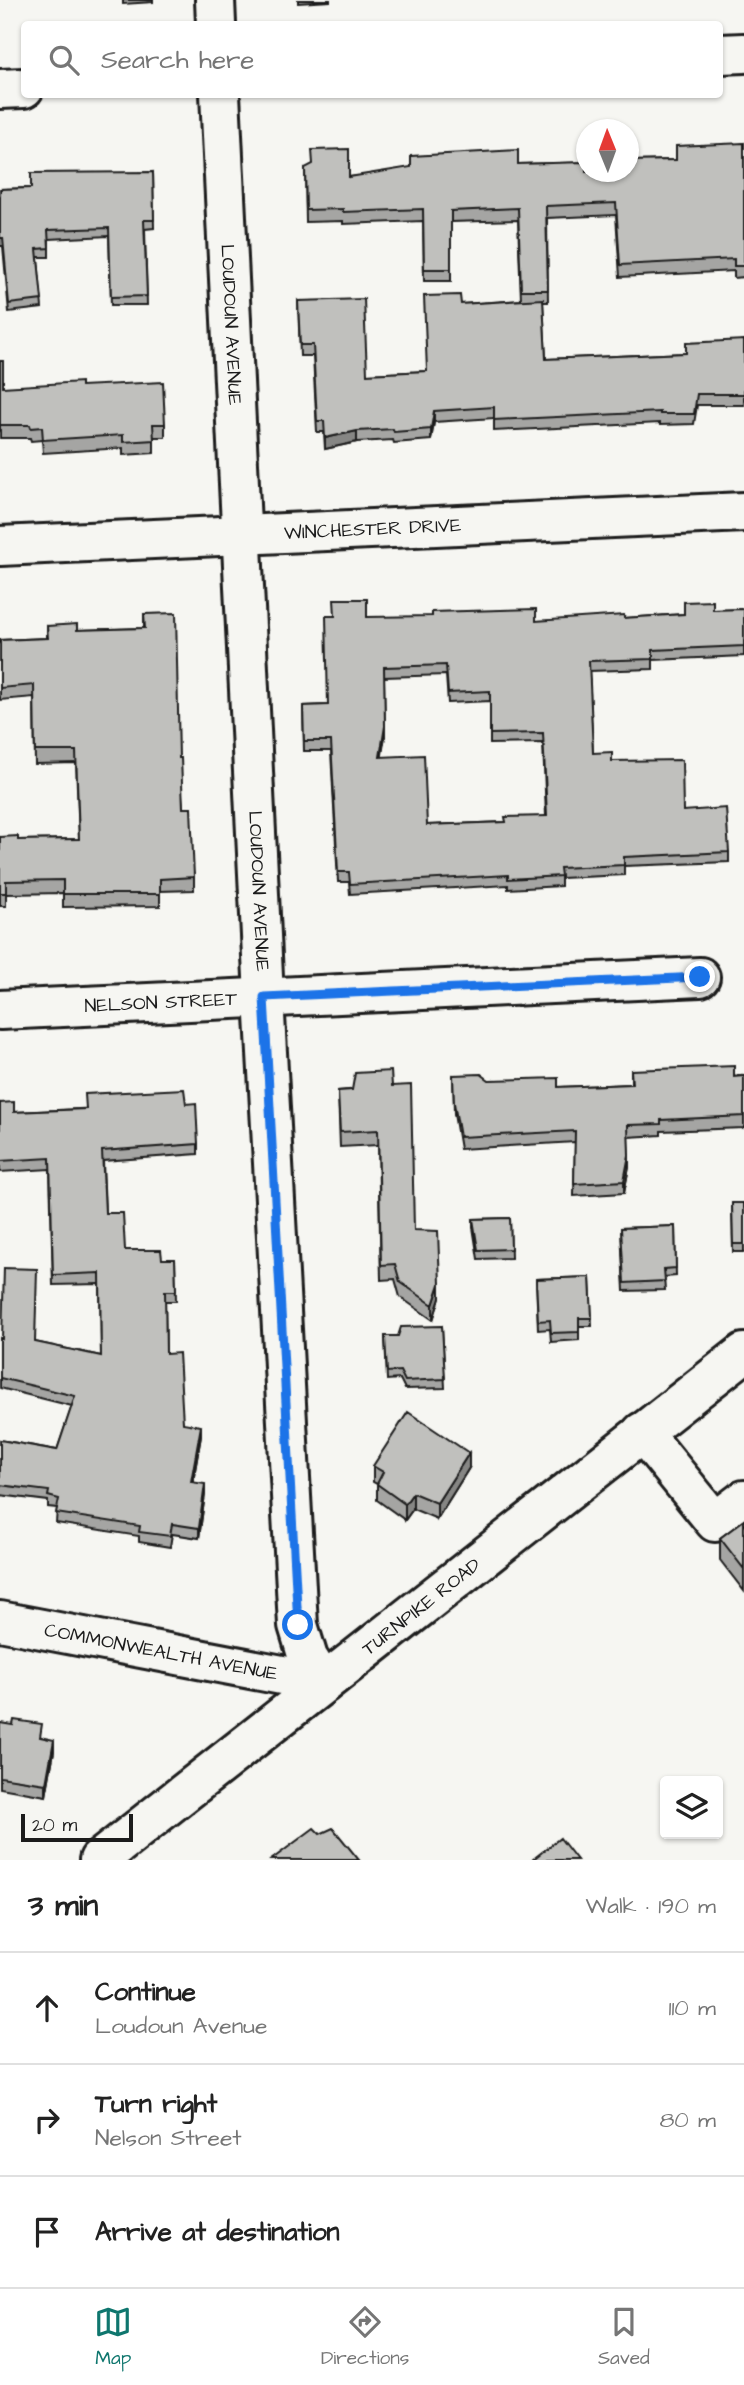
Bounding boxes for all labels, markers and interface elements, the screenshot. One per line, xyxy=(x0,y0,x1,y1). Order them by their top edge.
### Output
search box xyxy=(21,21,723,98)
icon: search xyxy=(45,41,83,79)
text: Search here xyxy=(101,42,254,78)
north arrow xyxy=(576,119,639,182)
street label: LOUDOUN AVENUE xyxy=(214,244,249,406)
street label: WINCHESTER DRIVE xyxy=(283,511,462,547)
street label: LOUDOUN AVENUE xyxy=(241,810,276,972)
route end xyxy=(684,961,715,992)
street label: NELSON STREET xyxy=(84,985,238,1020)
street label: TURNPIKE ROAD xyxy=(356,1551,486,1662)
route start xyxy=(282,1609,313,1640)
street label: COMMONWEALTH AVENUE xyxy=(42,1616,280,1687)
map controls xyxy=(660,1776,723,1839)
button: layers xyxy=(660,1776,723,1839)
scale bar xyxy=(21,1811,133,1843)
text: 20 m xyxy=(32,1812,77,1839)
text: 3 min xyxy=(28,1885,98,1927)
text: Walk · 190 m xyxy=(586,1890,716,1922)
text: Continue xyxy=(95,1974,196,2010)
icon: ahead xyxy=(28,1989,66,2027)
text: 110 m xyxy=(668,1992,716,2024)
text: Loudoun Avenue xyxy=(95,2010,267,2042)
text: Turn right xyxy=(95,2086,217,2122)
icon: right xyxy=(28,2101,66,2139)
text: 80 m xyxy=(659,2104,716,2136)
text: Nelson Street xyxy=(95,2122,242,2154)
icon: arrive xyxy=(28,2213,66,2251)
text: Arrive at destination xyxy=(95,2214,340,2250)
tab: Map xyxy=(94,2303,132,2372)
tab: Directions xyxy=(321,2303,409,2372)
tab: Saved xyxy=(598,2303,650,2372)

